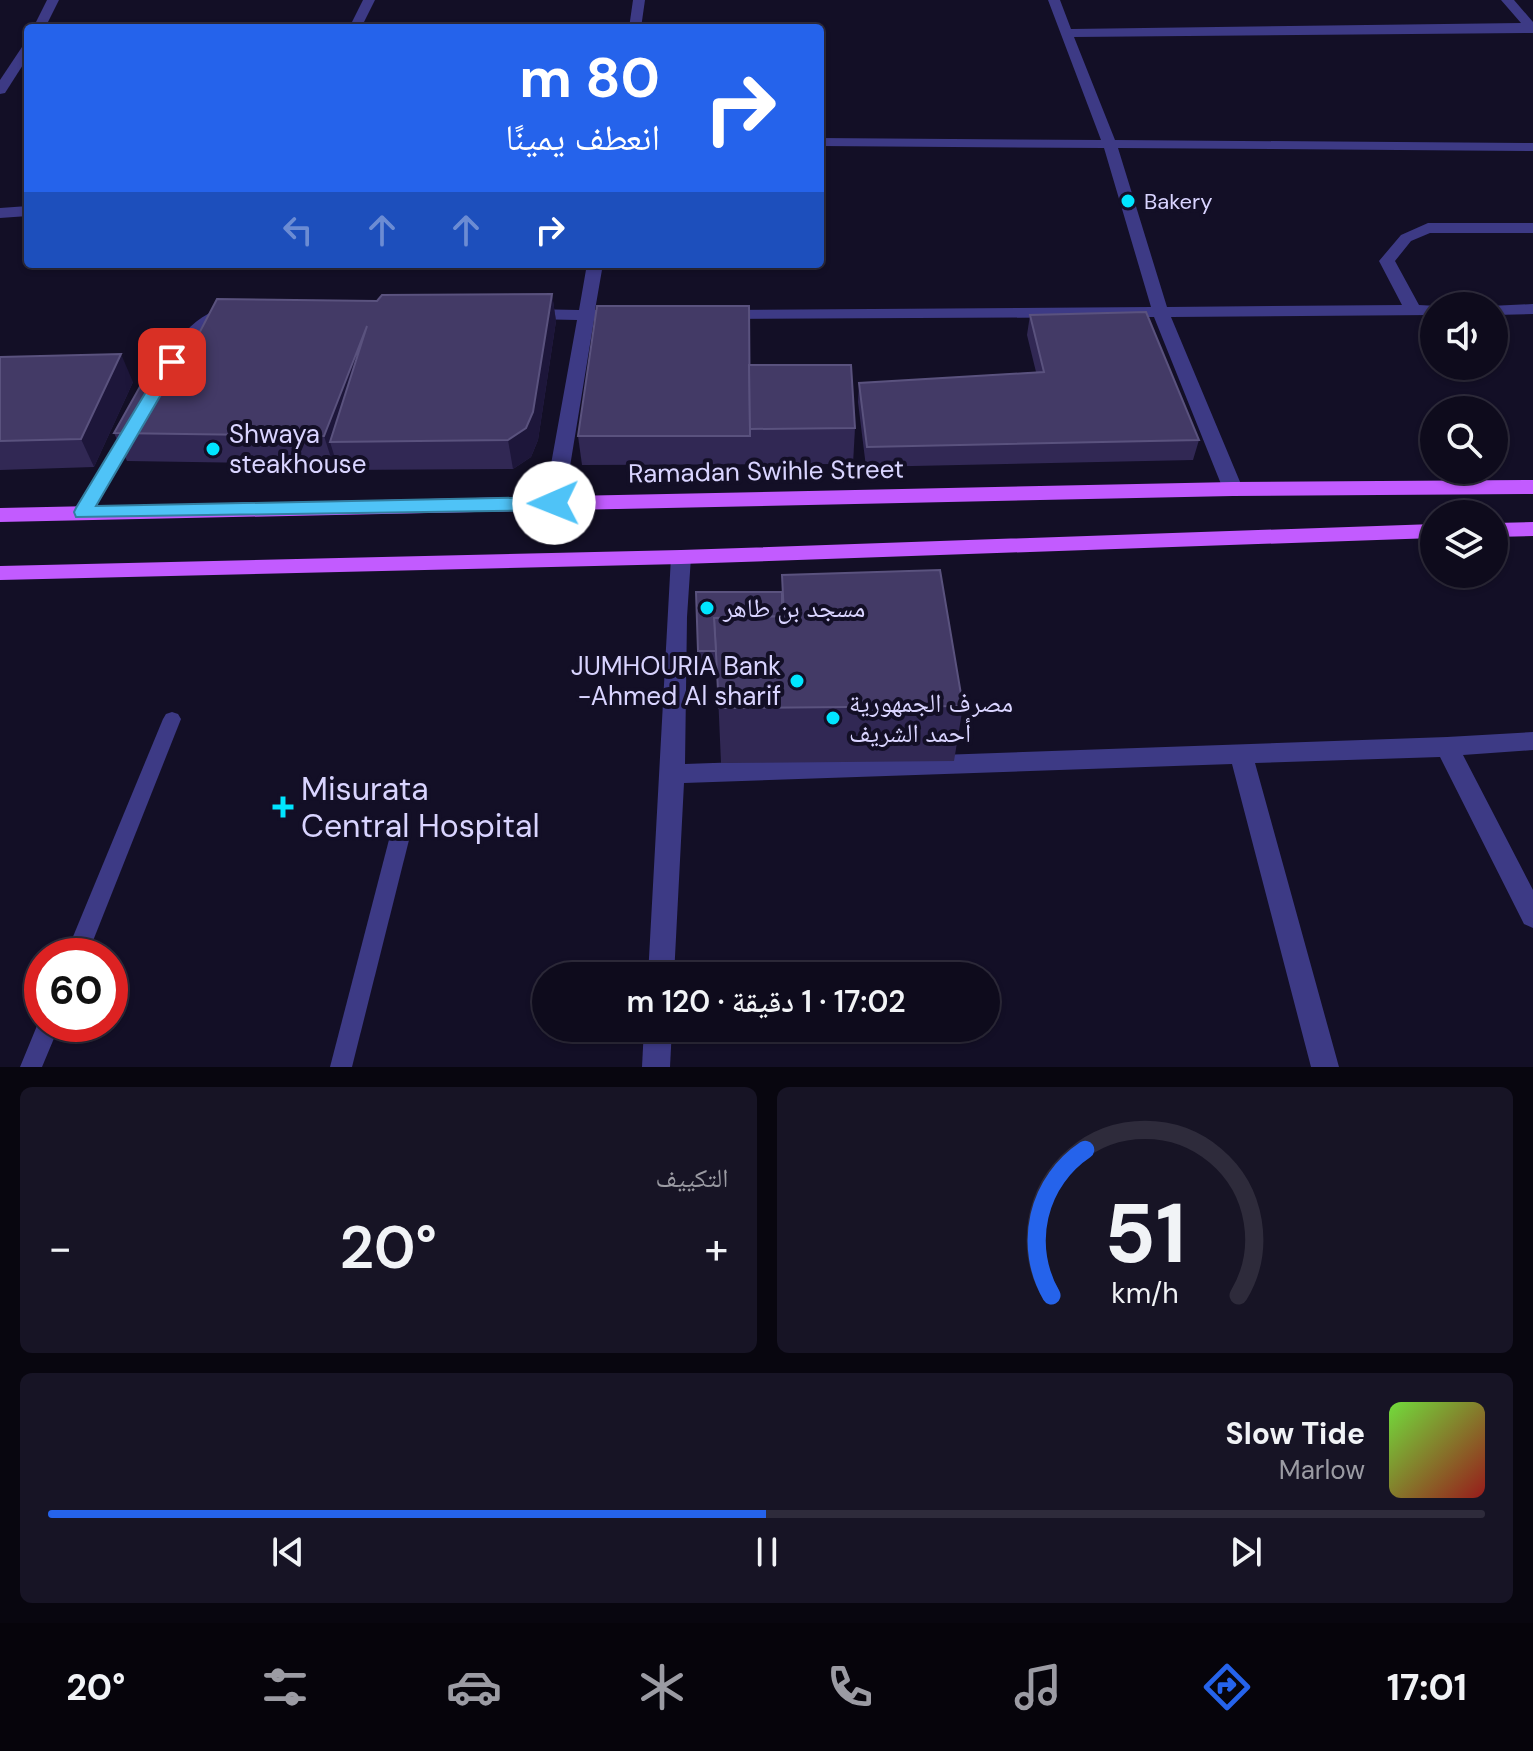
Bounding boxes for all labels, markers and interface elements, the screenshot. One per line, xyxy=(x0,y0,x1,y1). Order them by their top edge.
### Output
text: 80 m xyxy=(519,41,660,114)
icon: right xyxy=(688,56,792,160)
text: انعطف يمينًا xyxy=(505,114,660,161)
place label: Bakery xyxy=(1144,187,1212,216)
marker: Bakery xyxy=(1119,192,1137,210)
icon: left xyxy=(276,208,320,252)
icon: ahead xyxy=(360,208,404,252)
icon: ahead xyxy=(444,208,488,252)
icon: right xyxy=(528,208,572,252)
map controls xyxy=(1420,292,1508,588)
button: sound xyxy=(1420,292,1508,380)
pin xyxy=(138,328,206,396)
icon: arrive xyxy=(150,340,194,384)
button: search xyxy=(1420,396,1508,484)
place label: Shwaya steakhouse xyxy=(229,417,366,481)
marker: Shwaya steakhouse xyxy=(204,440,222,458)
street label: Ramadan Swihle Street xyxy=(628,452,904,490)
position arrow xyxy=(512,461,596,545)
button: layers xyxy=(1420,500,1508,588)
place label: مسجد بن طاهر xyxy=(722,591,865,625)
marker: مسجد بن طاهر xyxy=(698,599,716,617)
place label: JUMHOURIA Bank -Ahmed Al sharif xyxy=(571,649,781,713)
marker: JUMHOURIA Bank -Ahmed Al sharif xyxy=(788,672,806,690)
place label: مصرف الجمهورية أحمد الشريف xyxy=(849,686,1013,750)
marker: مصرف الجمهورية أحمد الشريف xyxy=(824,709,842,727)
place label: Misurata Central Hospital xyxy=(301,768,540,847)
marker: Misurata Central Hospital xyxy=(272,796,294,818)
speed limit sign: 60 xyxy=(24,938,128,1042)
text: 17:02 · 1 دقيقة · 120 m xyxy=(627,982,905,1021)
text: التكييف xyxy=(656,1161,729,1195)
text: 51 xyxy=(1104,1179,1186,1288)
text: 20° xyxy=(339,1208,437,1287)
text: − xyxy=(48,1219,72,1277)
text: + xyxy=(704,1219,728,1277)
text: km/h xyxy=(1111,1275,1179,1312)
text: Slow Tide xyxy=(1226,1414,1365,1453)
text: Marlow xyxy=(1279,1453,1365,1487)
icon: previous xyxy=(266,1530,310,1574)
icon: pause xyxy=(745,1530,789,1574)
icon: next xyxy=(1224,1530,1268,1574)
icon: filters xyxy=(257,1659,313,1715)
icon: car xyxy=(446,1659,502,1715)
icon: climate xyxy=(634,1659,690,1715)
icon: phone xyxy=(822,1659,878,1715)
icon: music xyxy=(1010,1659,1066,1715)
icon: directions xyxy=(1199,1659,1255,1715)
text: 20° xyxy=(66,1664,125,1711)
text: 17:01 xyxy=(1387,1664,1467,1711)

